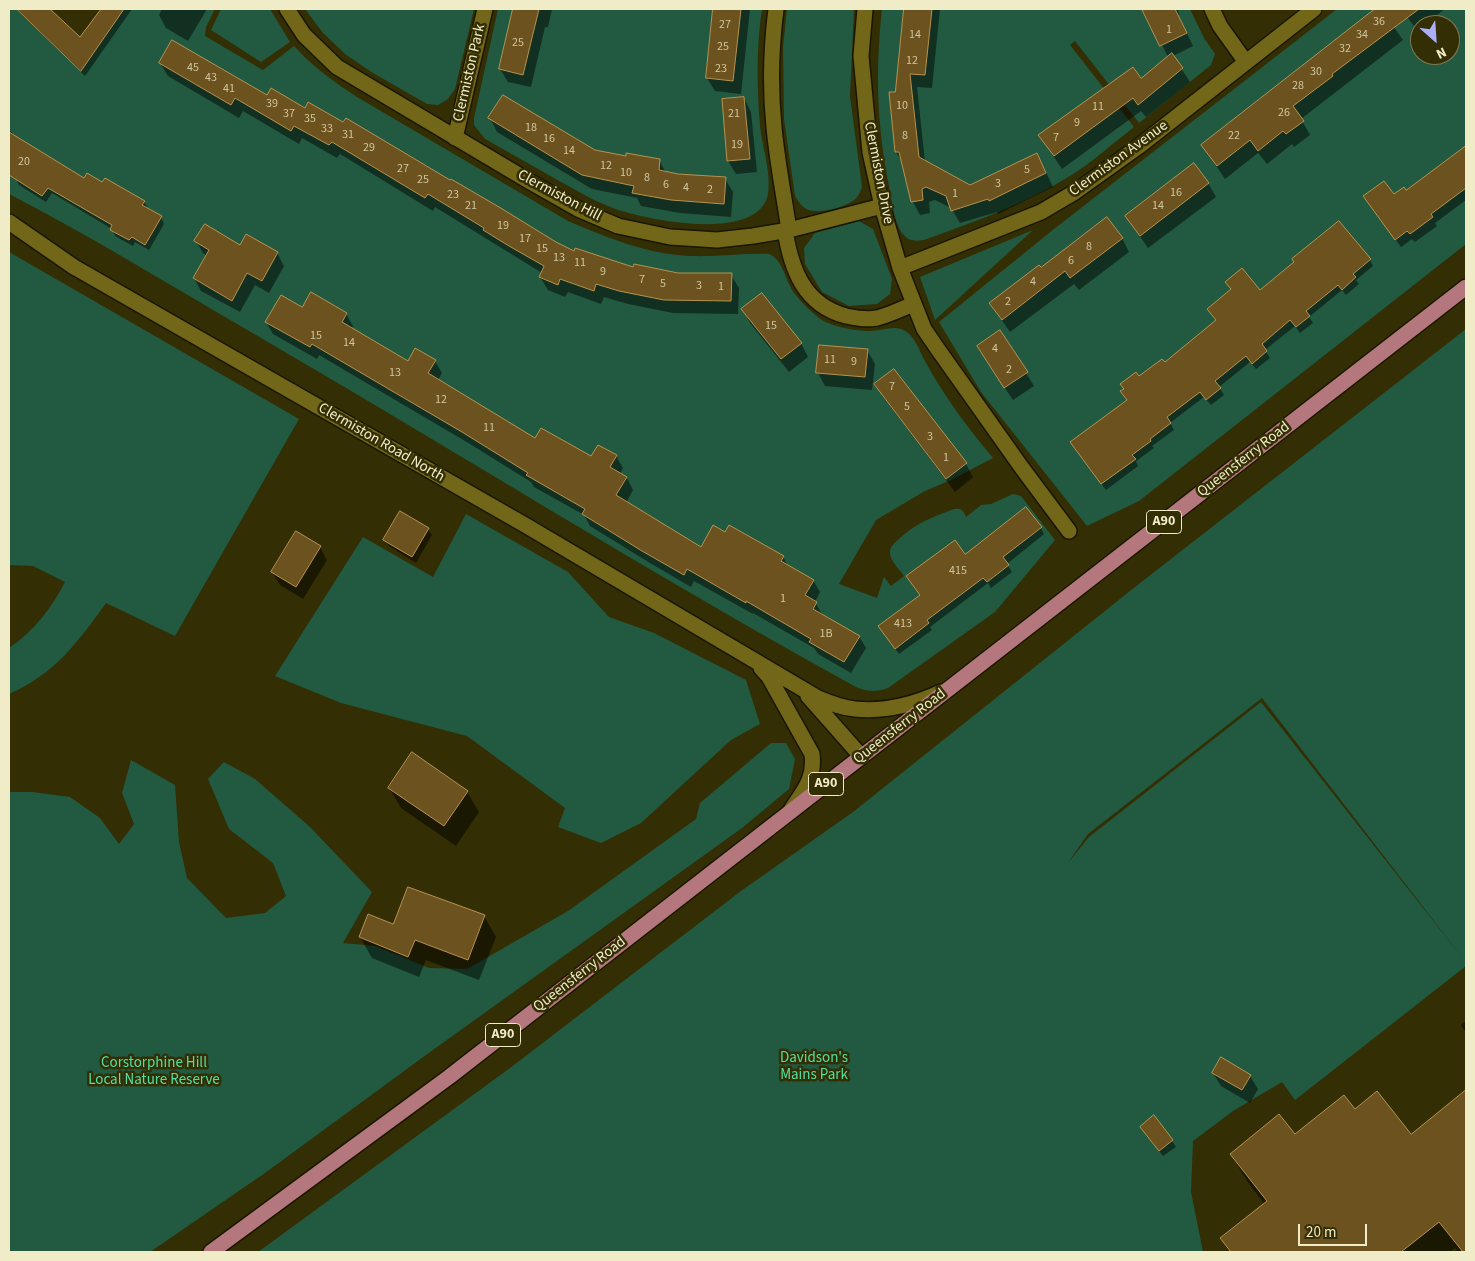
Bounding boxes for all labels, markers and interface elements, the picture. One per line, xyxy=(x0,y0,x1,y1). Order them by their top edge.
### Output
house number: 36 xyxy=(1373,15,1385,29)
north arrow xyxy=(1410,15,1460,65)
house number: 27 xyxy=(719,18,731,32)
street label: Clermiston Park xyxy=(450,23,490,123)
house number: 1 xyxy=(1166,23,1172,37)
house number: 14 xyxy=(909,28,921,42)
house number: 34 xyxy=(1356,28,1368,42)
house number: 25 xyxy=(512,36,524,50)
house number: 25 xyxy=(717,40,729,54)
house number: 32 xyxy=(1339,42,1351,56)
text: N xyxy=(1433,42,1450,64)
house number: 12 xyxy=(906,54,918,68)
house number: 45 xyxy=(187,61,199,75)
house number: 23 xyxy=(715,62,727,76)
house number: 30 xyxy=(1310,65,1322,79)
house number: 43 xyxy=(205,71,217,85)
house number: 28 xyxy=(1292,79,1304,93)
house number: 41 xyxy=(223,82,235,96)
house number: 39 xyxy=(266,97,278,111)
house number: 10 xyxy=(896,99,908,113)
house number: 11 xyxy=(1092,100,1104,114)
house number: 26 xyxy=(1278,106,1290,120)
house number: 37 xyxy=(283,107,295,121)
house number: 21 xyxy=(728,107,740,121)
house number: 35 xyxy=(304,112,316,126)
house number: 9 xyxy=(1074,116,1080,130)
street label: Clermiston Avenue xyxy=(1066,117,1172,201)
street label: Clermiston Drive xyxy=(859,120,897,226)
house number: 18 xyxy=(525,121,537,135)
house number: 33 xyxy=(321,122,333,136)
house number: 31 xyxy=(342,128,354,142)
house number: 8 xyxy=(902,129,908,143)
house number: 22 xyxy=(1228,129,1240,143)
house number: 7 xyxy=(1053,131,1059,145)
house number: 16 xyxy=(543,132,555,146)
house number: 19 xyxy=(731,138,743,152)
house number: 29 xyxy=(363,141,375,155)
house number: 14 xyxy=(563,144,575,158)
house number: 20 xyxy=(18,155,30,169)
house number: 12 xyxy=(600,159,612,173)
house number: 27 xyxy=(397,162,409,176)
house number: 5 xyxy=(1024,163,1030,177)
street label: Clermiston Hill xyxy=(514,166,604,226)
house number: 10 xyxy=(620,166,632,180)
house number: 8 xyxy=(644,171,650,185)
house number: 25 xyxy=(417,173,429,187)
house number: 3 xyxy=(995,177,1001,191)
house number: 6 xyxy=(663,178,669,192)
house number: 4 xyxy=(683,181,689,195)
house number: 2 xyxy=(707,183,713,197)
house number: 16 xyxy=(1170,186,1182,200)
house number: 1 xyxy=(952,187,958,201)
house number: 23 xyxy=(447,188,459,202)
house number: 21 xyxy=(465,199,477,213)
house number: 14 xyxy=(1152,199,1164,213)
house number: 19 xyxy=(497,219,509,233)
house number: 17 xyxy=(519,232,531,246)
house number: 8 xyxy=(1086,240,1092,254)
house number: 15 xyxy=(536,242,548,256)
house number: 13 xyxy=(553,251,565,265)
house number: 6 xyxy=(1068,254,1074,268)
house number: 11 xyxy=(574,256,586,270)
house number: 9 xyxy=(600,265,606,279)
house number: 7 xyxy=(639,273,645,287)
house number: 4 xyxy=(1030,275,1036,289)
house number: 5 xyxy=(660,277,666,291)
house number: 3 xyxy=(696,279,702,293)
house number: 1 xyxy=(718,280,724,294)
house number: 2 xyxy=(1005,295,1011,309)
house number: 15 xyxy=(765,319,777,333)
house number: 15 xyxy=(310,329,322,343)
house number: 14 xyxy=(343,336,355,350)
house number: 4 xyxy=(992,342,998,356)
house number: 11 xyxy=(824,353,836,367)
house number: 9 xyxy=(851,355,857,369)
house number: 2 xyxy=(1006,363,1012,377)
house number: 13 xyxy=(389,366,401,380)
house number: 7 xyxy=(889,380,895,394)
house number: 12 xyxy=(435,393,447,407)
street label: Clermiston Road North xyxy=(315,400,447,486)
house number: 5 xyxy=(904,400,910,414)
street label: Queensferry Road xyxy=(1194,418,1294,502)
house number: 11 xyxy=(483,421,495,435)
house number: 3 xyxy=(927,430,933,444)
house number: 1 xyxy=(943,451,949,465)
road number: A90 xyxy=(1146,511,1182,534)
house number: 415 xyxy=(949,564,967,578)
house number: 1 xyxy=(780,592,786,606)
house number: 413 xyxy=(894,617,912,631)
house number: 1B xyxy=(819,627,833,641)
street label: Queensferry Road xyxy=(850,685,950,769)
road number: A90 xyxy=(808,772,844,796)
street label: Queensferry Road xyxy=(530,933,630,1017)
road number: A90 xyxy=(486,1024,520,1046)
park label: Davidson's Mains Park xyxy=(780,1050,848,1085)
park label: Corstorphine Hill Local Nature Reserve xyxy=(88,1055,220,1090)
scale bar xyxy=(1300,1214,1369,1246)
text: 20 m xyxy=(1306,1222,1336,1243)

